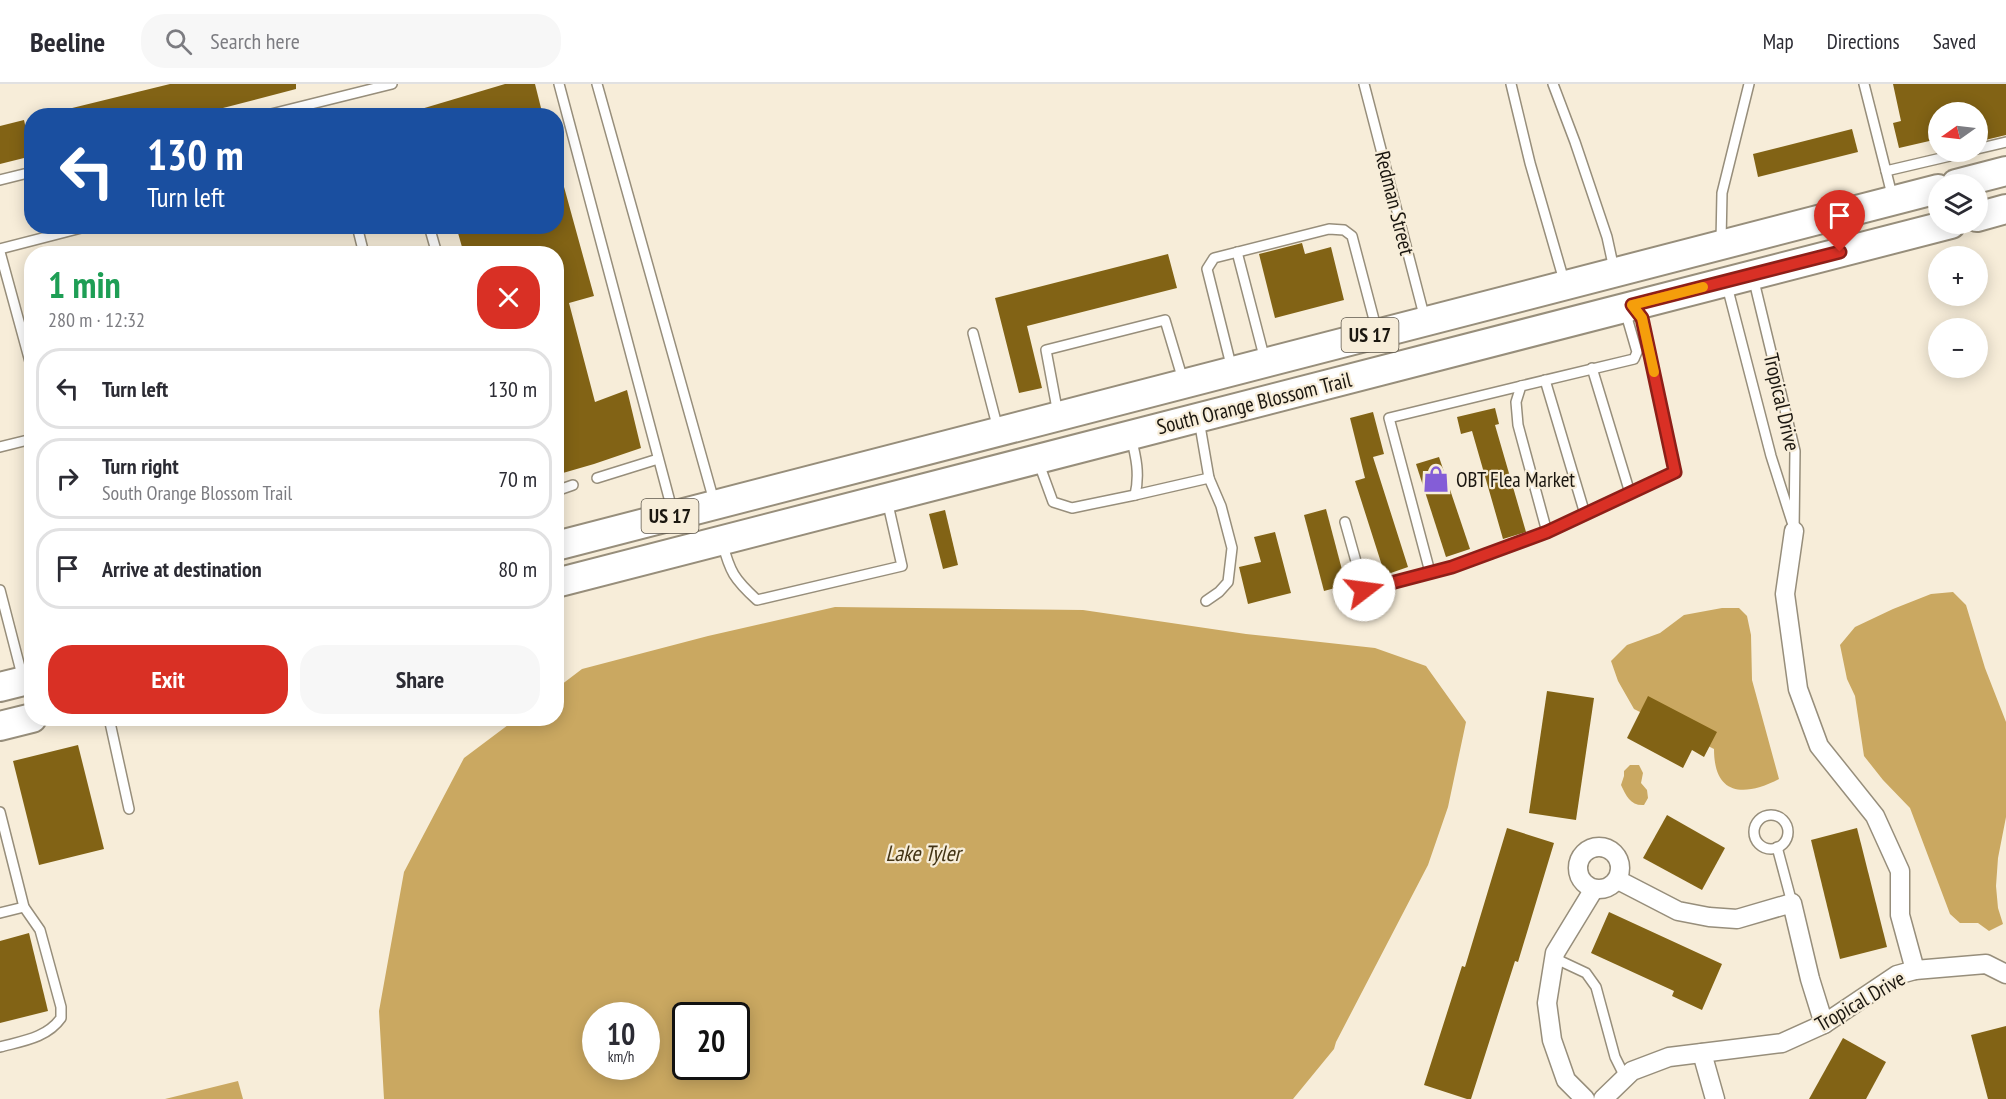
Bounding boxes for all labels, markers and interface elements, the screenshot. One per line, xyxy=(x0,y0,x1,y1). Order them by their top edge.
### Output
search box xyxy=(141,14,561,68)
text: Beeline xyxy=(30,23,105,60)
icon: search xyxy=(162,25,195,58)
text: Search here xyxy=(210,27,300,55)
text: Map xyxy=(1763,28,1794,55)
text: Directions xyxy=(1827,28,1900,55)
text: Saved xyxy=(1933,28,1976,55)
north arrow xyxy=(1928,102,1988,162)
map controls xyxy=(1928,102,1988,378)
text: 130 m xyxy=(147,127,244,182)
icon: left xyxy=(48,132,126,210)
street label: Redman Street xyxy=(1369,148,1421,258)
button: layers xyxy=(1928,174,1988,234)
text: Turn left xyxy=(147,180,225,214)
pin xyxy=(1814,190,1865,252)
icon: arrive xyxy=(1823,199,1856,232)
button: + xyxy=(1928,246,1988,306)
text: 1 min xyxy=(48,261,121,308)
button: close xyxy=(477,266,540,329)
text: 280 m · 12:32 xyxy=(48,307,145,333)
road number: US 17 xyxy=(1342,318,1398,352)
button: − xyxy=(1928,318,1988,378)
street label: Tropical Drive xyxy=(1758,350,1806,454)
street label: South Orange Blossom Trail xyxy=(1154,366,1354,440)
icon: left xyxy=(51,372,84,405)
text: Turn left xyxy=(102,375,168,403)
text: 130 m xyxy=(488,375,537,403)
text: Turn right xyxy=(102,452,179,480)
icon: right xyxy=(51,462,84,495)
shop icon: OBT Flea Market xyxy=(1421,464,1451,494)
text: 70 m xyxy=(498,465,537,493)
place label: OBT Flea Market xyxy=(1456,466,1575,493)
text: South Orange Blossom Trail xyxy=(102,480,292,506)
road number: US 17 xyxy=(642,499,698,533)
icon: arrive xyxy=(51,552,84,585)
text: Arrive at destination xyxy=(102,555,262,583)
text: 80 m xyxy=(498,555,537,583)
position arrow xyxy=(1332,558,1396,622)
button: Exit xyxy=(48,645,288,714)
button: Share xyxy=(300,645,540,714)
water label: Lake Tyler xyxy=(885,839,964,867)
street label: Tropical Drive xyxy=(1810,964,1910,1038)
speed limit sign: 20 xyxy=(672,1002,750,1080)
text: 10 xyxy=(607,1014,635,1053)
text: km/h xyxy=(608,1047,634,1066)

